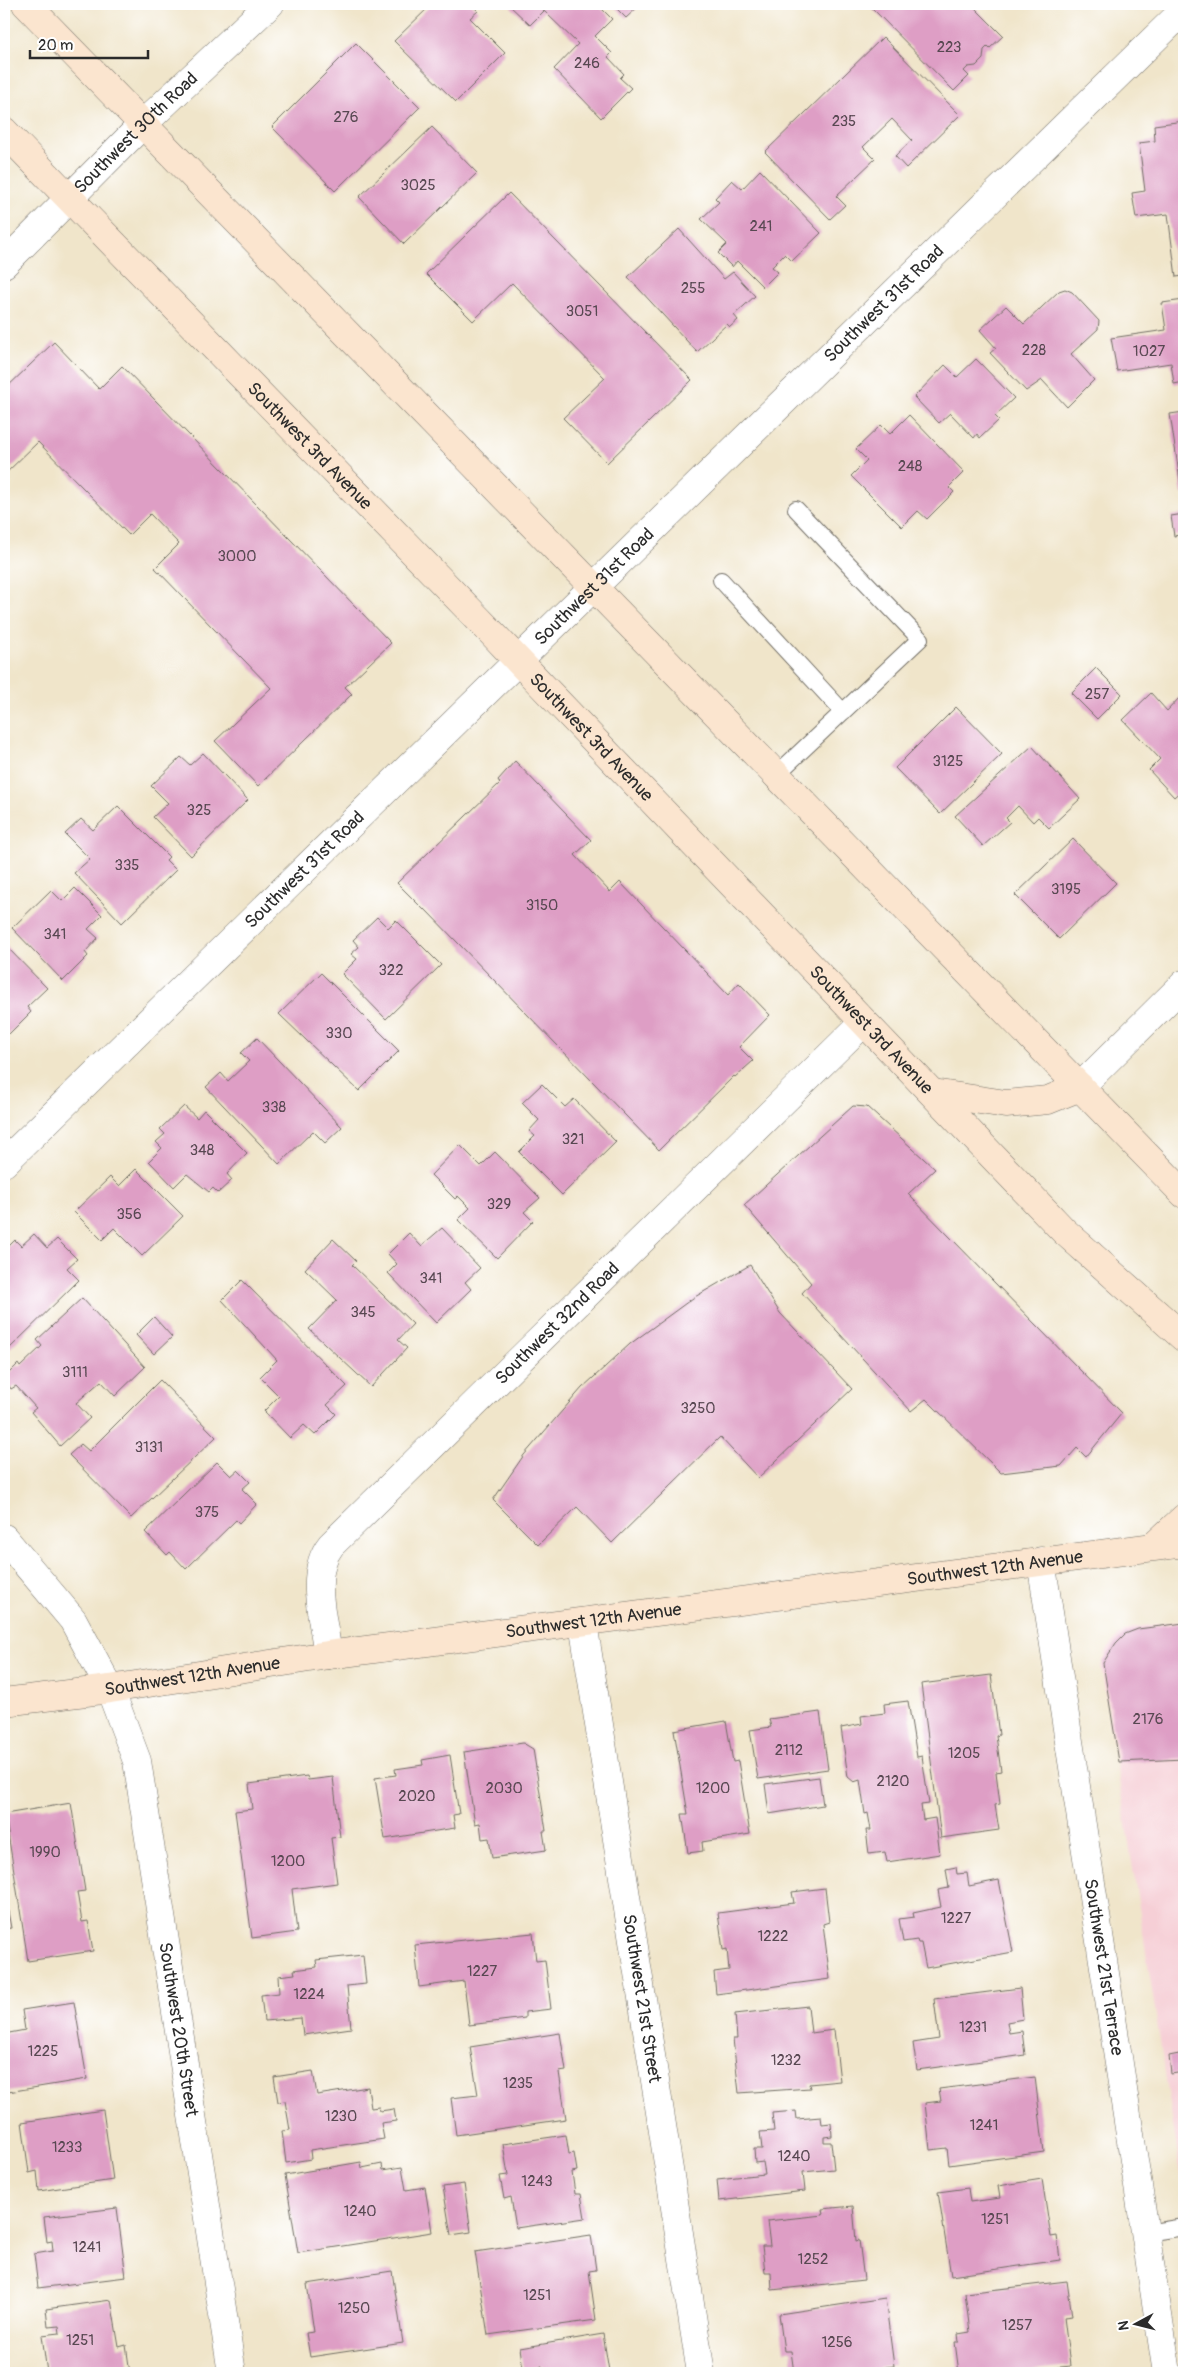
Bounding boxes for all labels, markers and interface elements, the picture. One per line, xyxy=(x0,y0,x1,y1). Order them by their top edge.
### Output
scale bar xyxy=(30,28,148,60)
text: 20 m xyxy=(38,36,73,55)
house number: 223 xyxy=(937,38,961,57)
house number: 246 xyxy=(574,54,600,73)
street label: Southwest 30th Road xyxy=(69,67,202,198)
house number: 276 xyxy=(333,108,359,127)
house number: 235 xyxy=(832,112,856,131)
house number: 3025 xyxy=(400,176,436,195)
house number: 241 xyxy=(750,217,772,236)
street label: Southwest 31st Road xyxy=(819,240,949,367)
house number: 255 xyxy=(681,279,705,298)
house number: 3051 xyxy=(566,302,598,321)
house number: 228 xyxy=(1022,341,1047,360)
house number: 1027 xyxy=(1133,342,1165,361)
street label: Southwest 3rd Avenue xyxy=(243,377,377,515)
house number: 248 xyxy=(898,457,923,476)
street label: Southwest 31st Road xyxy=(529,523,659,650)
house number: 3000 xyxy=(217,547,257,566)
street label: Southwest 3rd Avenue xyxy=(525,668,658,806)
house number: 257 xyxy=(1085,685,1109,704)
house number: 3125 xyxy=(933,752,963,771)
house number: 325 xyxy=(187,801,211,820)
street label: Southwest 31st Road xyxy=(240,806,369,933)
house number: 335 xyxy=(115,856,139,875)
house number: 3195 xyxy=(1051,880,1081,899)
house number: 3150 xyxy=(526,896,558,915)
house number: 341 xyxy=(44,925,66,944)
house number: 322 xyxy=(378,961,404,980)
street label: Southwest 3rd Avenue xyxy=(805,961,938,1099)
house number: 330 xyxy=(326,1024,353,1043)
house number: 338 xyxy=(262,1098,287,1117)
house number: 321 xyxy=(562,1130,584,1149)
house number: 348 xyxy=(190,1141,215,1160)
house number: 329 xyxy=(487,1195,511,1214)
house number: 356 xyxy=(116,1205,142,1224)
street label: Southwest 32nd Road xyxy=(490,1257,624,1389)
house number: 341 xyxy=(420,1269,442,1288)
house number: 345 xyxy=(350,1303,376,1322)
house number: 3111 xyxy=(62,1363,88,1382)
house number: 3250 xyxy=(680,1399,716,1418)
house number: 3131 xyxy=(135,1438,163,1457)
house number: 375 xyxy=(195,1503,219,1522)
street label: Southwest 12th Avenue xyxy=(905,1545,1084,1591)
street label: Southwest 12th Avenue xyxy=(504,1597,683,1643)
street label: Southwest 12th Avenue xyxy=(103,1651,282,1701)
house number: 2176 xyxy=(1133,1710,1163,1729)
house number: 2112 xyxy=(775,1741,803,1760)
house number: 1205 xyxy=(948,1744,980,1763)
house number: 2120 xyxy=(877,1772,909,1791)
house number: 2030 xyxy=(485,1779,523,1798)
house number: 1200 xyxy=(696,1779,730,1798)
house number: 2020 xyxy=(398,1787,436,1806)
house number: 1990 xyxy=(29,1843,61,1862)
house number: 1200 xyxy=(271,1852,305,1871)
street label: Southwest 21st Terrace xyxy=(1079,1877,1129,2057)
house number: 1227 xyxy=(941,1909,971,1928)
street label: Southwest 21st Street xyxy=(617,1912,667,2085)
house number: 1222 xyxy=(757,1927,789,1946)
street label: Southwest 20th Street xyxy=(154,1941,204,2119)
house number: 1227 xyxy=(467,1962,497,1981)
house number: 1224 xyxy=(293,1985,325,2004)
house number: 1231 xyxy=(959,2018,987,2037)
house number: 1225 xyxy=(28,2042,58,2061)
house number: 1232 xyxy=(771,2051,801,2070)
house number: 1235 xyxy=(503,2074,533,2093)
house number: 1230 xyxy=(325,2107,357,2126)
house number: 1241 xyxy=(970,2116,998,2135)
house number: 1233 xyxy=(52,2138,82,2157)
house number: 1240 xyxy=(777,2147,811,2166)
house number: 1243 xyxy=(521,2172,553,2191)
house number: 1240 xyxy=(343,2202,377,2221)
house number: 1251 xyxy=(981,2210,1009,2229)
house number: 1241 xyxy=(73,2238,101,2257)
house number: 1252 xyxy=(798,2250,828,2269)
house number: 1251 xyxy=(523,2286,551,2305)
house number: 1250 xyxy=(338,2299,370,2318)
north arrow xyxy=(1110,2300,1160,2350)
house number: 1257 xyxy=(1002,2316,1032,2335)
text: N xyxy=(1115,2320,1133,2331)
house number: 1251 xyxy=(66,2331,94,2350)
house number: 1256 xyxy=(821,2333,853,2352)

